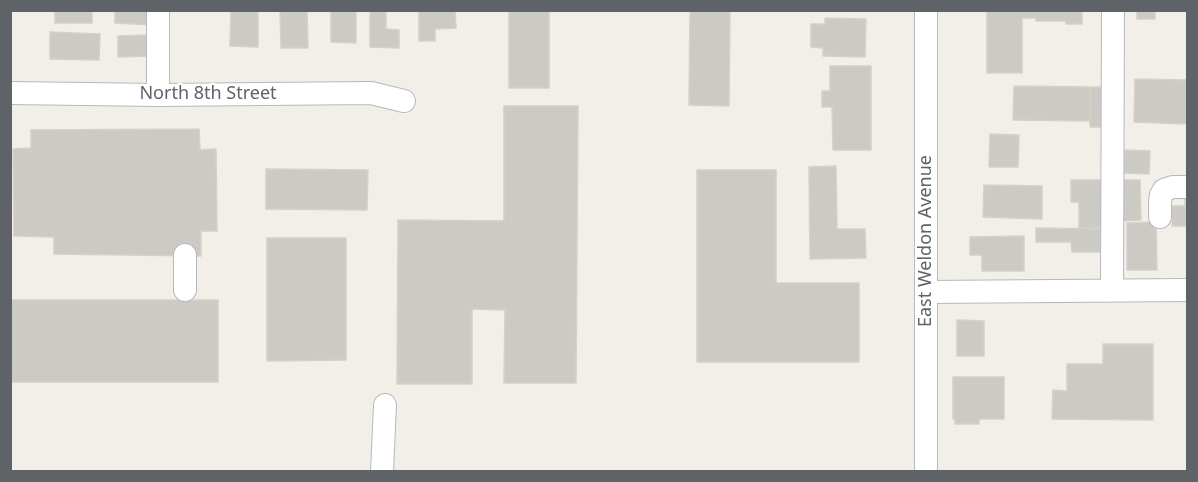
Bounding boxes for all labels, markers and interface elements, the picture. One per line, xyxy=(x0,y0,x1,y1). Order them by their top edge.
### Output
street label: North 8th Street xyxy=(139,83,277,105)
street label: East Weldon Avenue xyxy=(915,155,937,327)

